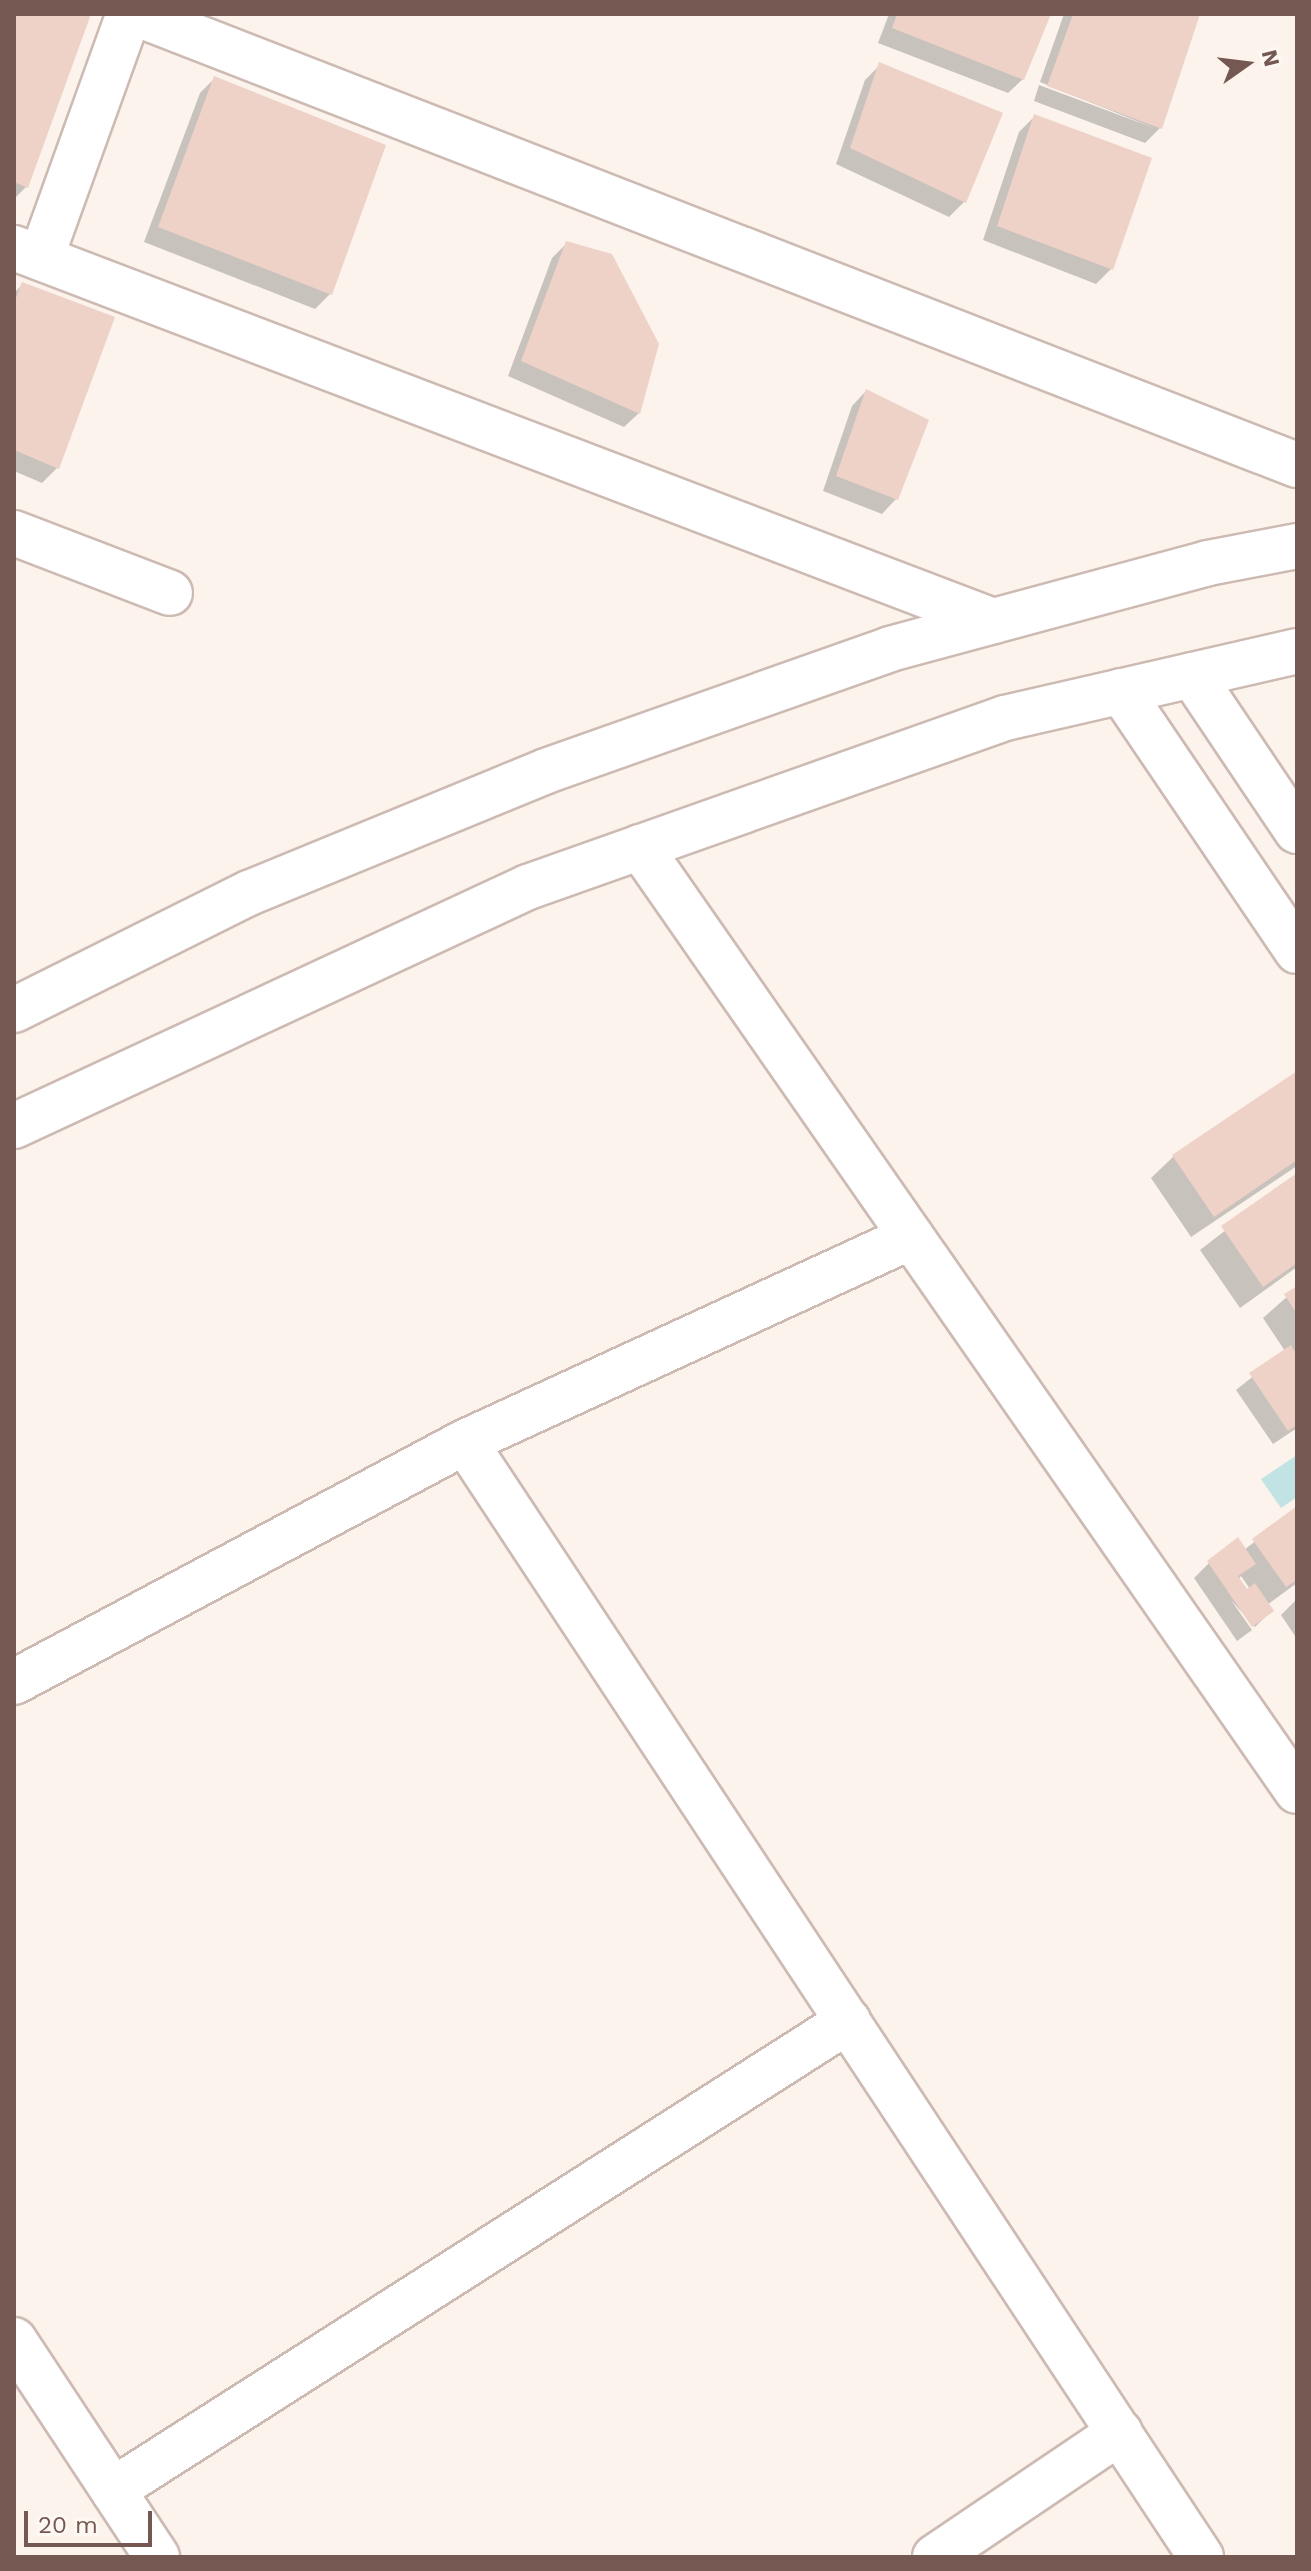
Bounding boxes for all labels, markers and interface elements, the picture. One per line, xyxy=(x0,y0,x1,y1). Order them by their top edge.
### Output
north arrow xyxy=(1207,24,1287,104)
text: N xyxy=(1257,47,1285,69)
scale bar xyxy=(28,2495,156,2545)
text: 20 m xyxy=(38,2511,98,2539)

